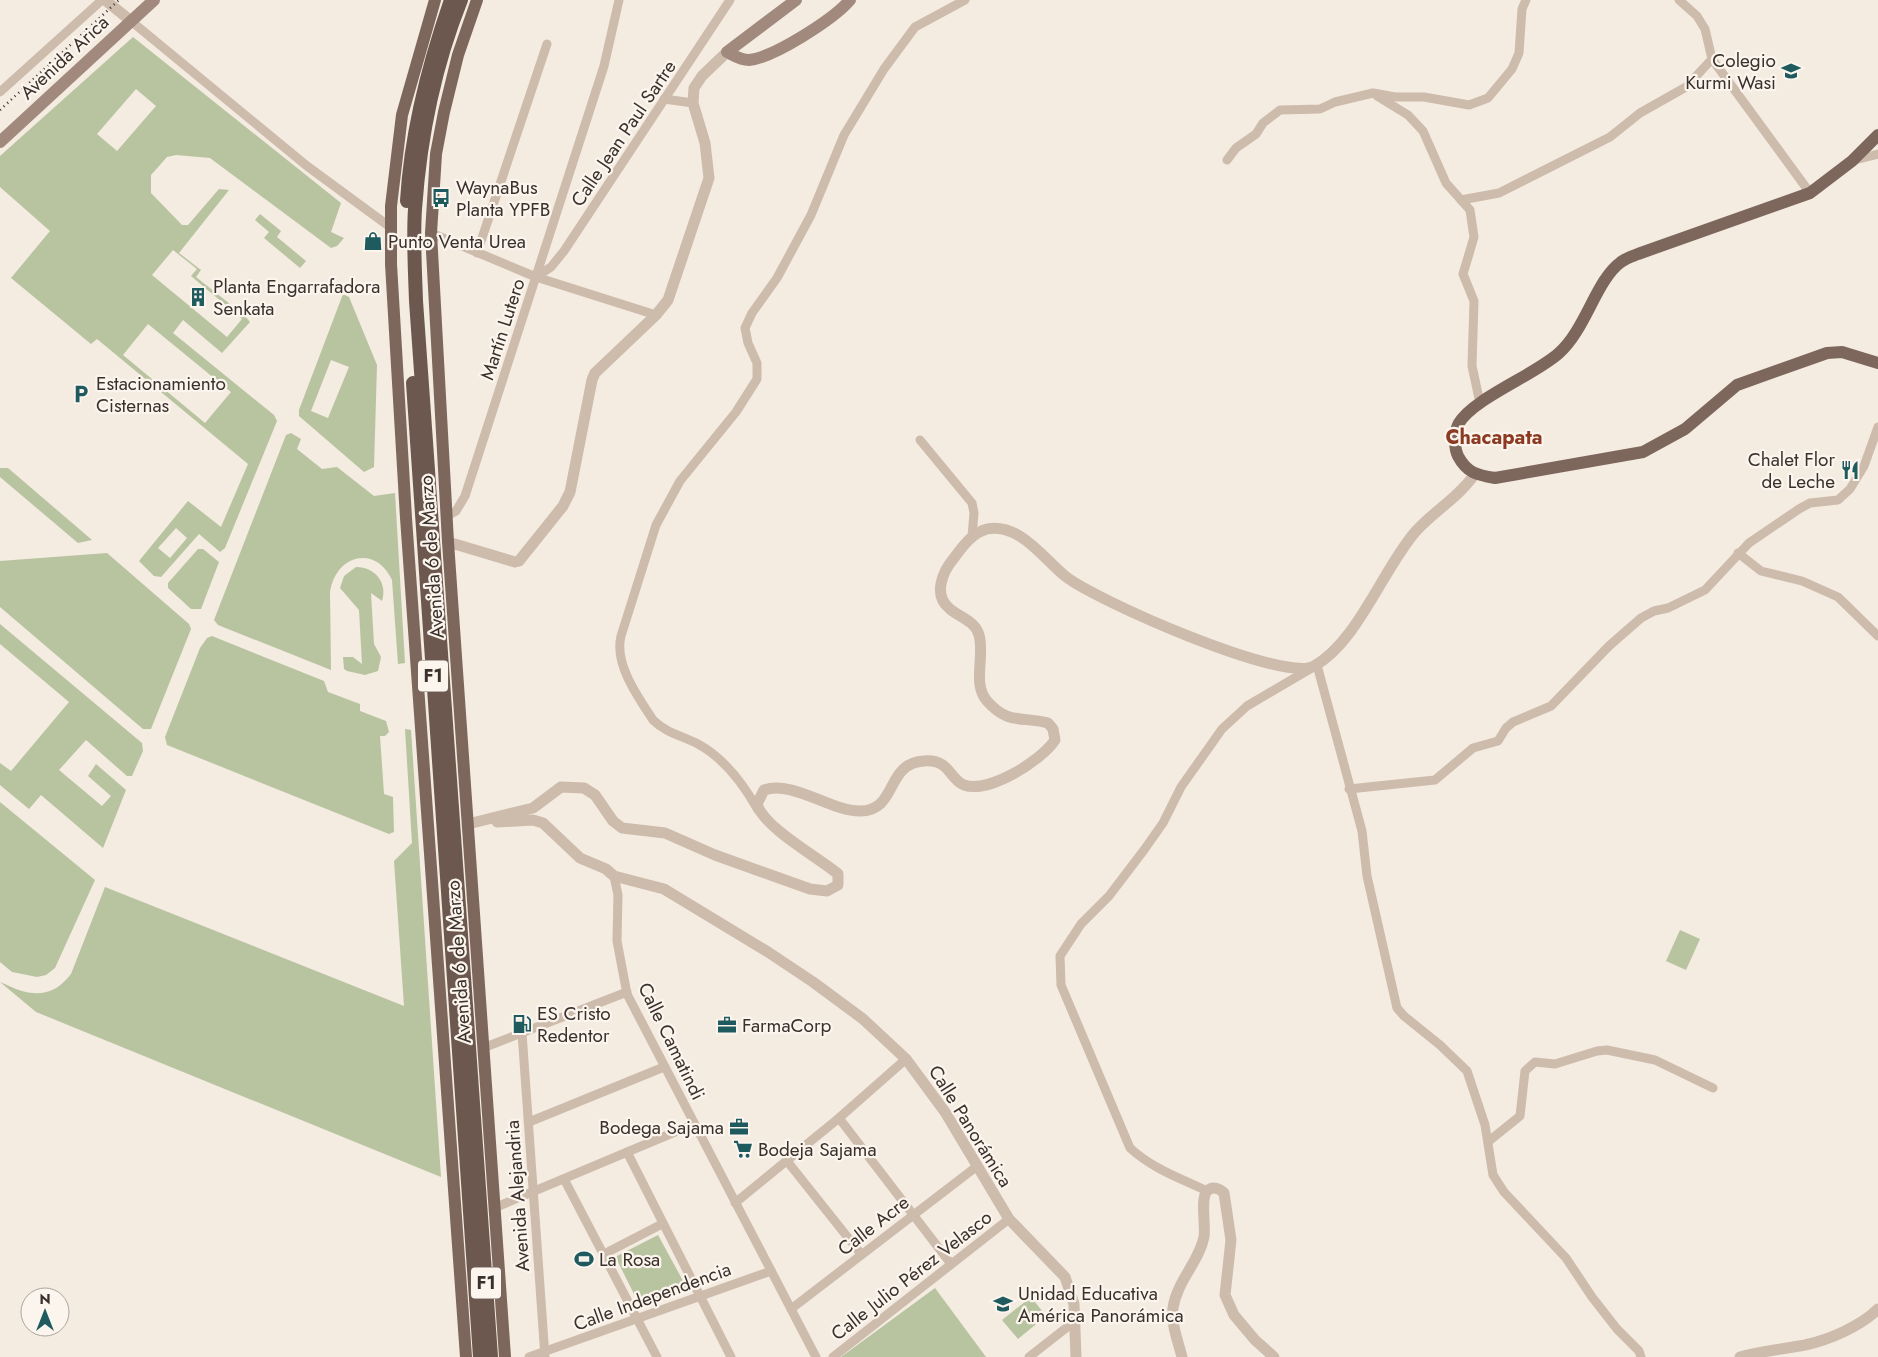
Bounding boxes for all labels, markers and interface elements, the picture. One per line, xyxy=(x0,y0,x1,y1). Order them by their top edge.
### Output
street label: Avenida Arica xyxy=(14,9,115,106)
place label: Colegio Kurmi Wasi xyxy=(1685,47,1776,96)
street label: Calle Jean Paul Sartre xyxy=(564,55,683,212)
school or university icon: Colegio Kurmi Wasi xyxy=(1780,60,1802,82)
place label: WaynaBus Planta YPFB xyxy=(456,174,550,223)
bus stop icon: WaynaBus Planta YPFB xyxy=(430,187,452,209)
place label: Punto Venta Urea xyxy=(388,228,526,255)
shop icon: Punto Venta Urea xyxy=(362,230,384,252)
place label: Planta Engarrafadora Senkata xyxy=(213,273,380,322)
street label: Martín Lutero xyxy=(473,275,532,383)
building icon: Planta Engarrafadora Senkata xyxy=(187,286,209,308)
place label: Estacionamiento Cisternas xyxy=(96,370,226,419)
parking icon: Estacionamiento Cisternas xyxy=(70,383,92,405)
district label: Chacapata xyxy=(1445,423,1543,452)
place label: Chalet Flor de Leche xyxy=(1748,446,1835,495)
restaurant icon: Chalet Flor de Leche xyxy=(1839,459,1861,481)
street label: Avenida 6 de Marzo xyxy=(412,474,451,639)
road number: F1 xyxy=(418,660,448,691)
street label: Avenida 6 de Marzo xyxy=(439,879,478,1044)
street label: Calle Camatindi xyxy=(631,978,712,1105)
place label: ES Cristo Redentor xyxy=(537,1000,611,1049)
place label: FarmaCorp xyxy=(742,1012,831,1039)
fuel station icon: ES Cristo Redentor xyxy=(511,1013,533,1035)
office icon: FarmaCorp xyxy=(716,1014,738,1036)
street label: Calle Panorámica xyxy=(922,1060,1019,1193)
place label: Bodega Sajama xyxy=(599,1114,724,1141)
office icon: Bodega Sajama xyxy=(728,1116,750,1138)
street label: Avenida Alejandria xyxy=(499,1119,536,1273)
place label: Bodeja Sajama xyxy=(758,1136,877,1163)
supermarket icon: Bodeja Sajama xyxy=(732,1138,754,1160)
street label: Calle Acre xyxy=(832,1189,915,1262)
street label: Calle Julio Pérez Velasco xyxy=(825,1204,997,1347)
place label: La Rosa xyxy=(599,1246,660,1273)
sports icon: La Rosa xyxy=(573,1248,595,1270)
street label: Calle Independencia xyxy=(570,1255,735,1338)
road number: F1 xyxy=(471,1268,501,1299)
place label: Unidad Educativa América Panorámica xyxy=(1018,1280,1184,1329)
north arrow xyxy=(20,1287,70,1337)
text: N xyxy=(39,1289,51,1309)
school or university icon: Unidad Educativa América Panorámica xyxy=(992,1293,1014,1315)

